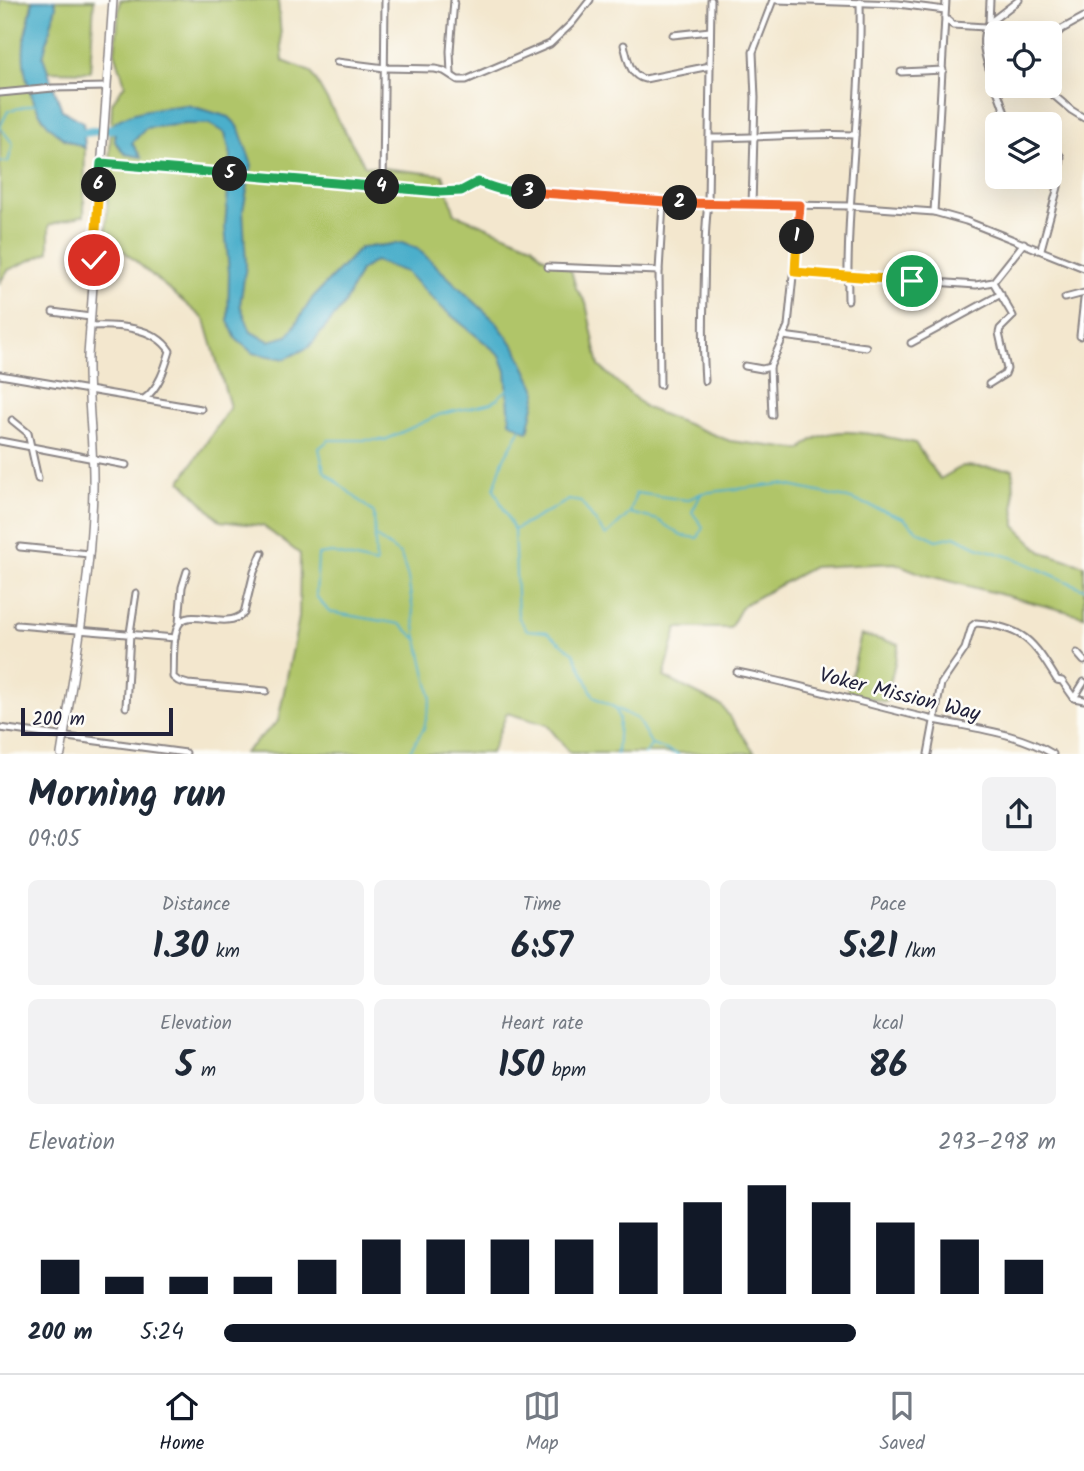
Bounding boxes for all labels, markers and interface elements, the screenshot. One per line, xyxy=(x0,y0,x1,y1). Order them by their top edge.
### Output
map controls xyxy=(985,21,1062,189)
button: locate xyxy=(985,21,1062,98)
button: layers xyxy=(985,112,1062,189)
pin: 5 xyxy=(212,156,247,192)
text: 5 xyxy=(225,158,234,188)
pin: 6 xyxy=(82,168,116,202)
text: 6 xyxy=(93,169,104,199)
pin: 4 xyxy=(364,170,400,204)
text: 4 xyxy=(376,171,387,201)
pin: 3 xyxy=(512,174,546,210)
text: 3 xyxy=(523,176,534,206)
pin: 2 xyxy=(662,186,698,220)
text: 2 xyxy=(674,187,685,217)
pin: 1 xyxy=(780,219,814,254)
text: 1 xyxy=(794,221,799,251)
pin xyxy=(64,230,124,290)
icon: check xyxy=(75,241,113,279)
pin xyxy=(882,251,942,311)
icon: arrive xyxy=(893,262,931,300)
street label: Voker Mission Way xyxy=(816,659,984,731)
scale bar xyxy=(21,704,173,736)
text: 200 m xyxy=(32,705,85,735)
text: Morning run xyxy=(28,766,226,826)
button: share xyxy=(982,777,1056,851)
text: 09:05 xyxy=(28,822,80,858)
text: Distance xyxy=(162,890,230,920)
text: Time xyxy=(523,890,561,920)
text: Pace xyxy=(870,890,906,920)
text: 1.30 xyxy=(152,920,208,976)
text: 6:57 xyxy=(511,920,573,976)
text: 5:21 xyxy=(840,920,897,976)
text: km xyxy=(208,937,240,967)
text: /km xyxy=(897,937,936,967)
text: Elevation xyxy=(160,1009,232,1039)
text: Heart rate xyxy=(501,1009,583,1039)
text: kcal xyxy=(873,1009,903,1039)
text: 5 xyxy=(176,1039,193,1095)
text: 150 xyxy=(498,1039,544,1095)
text: 86 xyxy=(868,1039,908,1095)
text: m xyxy=(193,1056,216,1086)
text: bpm xyxy=(544,1056,586,1086)
text: Elevation xyxy=(28,1125,115,1161)
text: 293–298 m xyxy=(938,1125,1056,1161)
text: 200 m xyxy=(28,1315,93,1351)
text: 5:24 xyxy=(140,1315,184,1351)
tab: Home xyxy=(159,1387,204,1459)
tab: Map xyxy=(523,1387,561,1459)
tab: Saved xyxy=(880,1387,925,1459)

